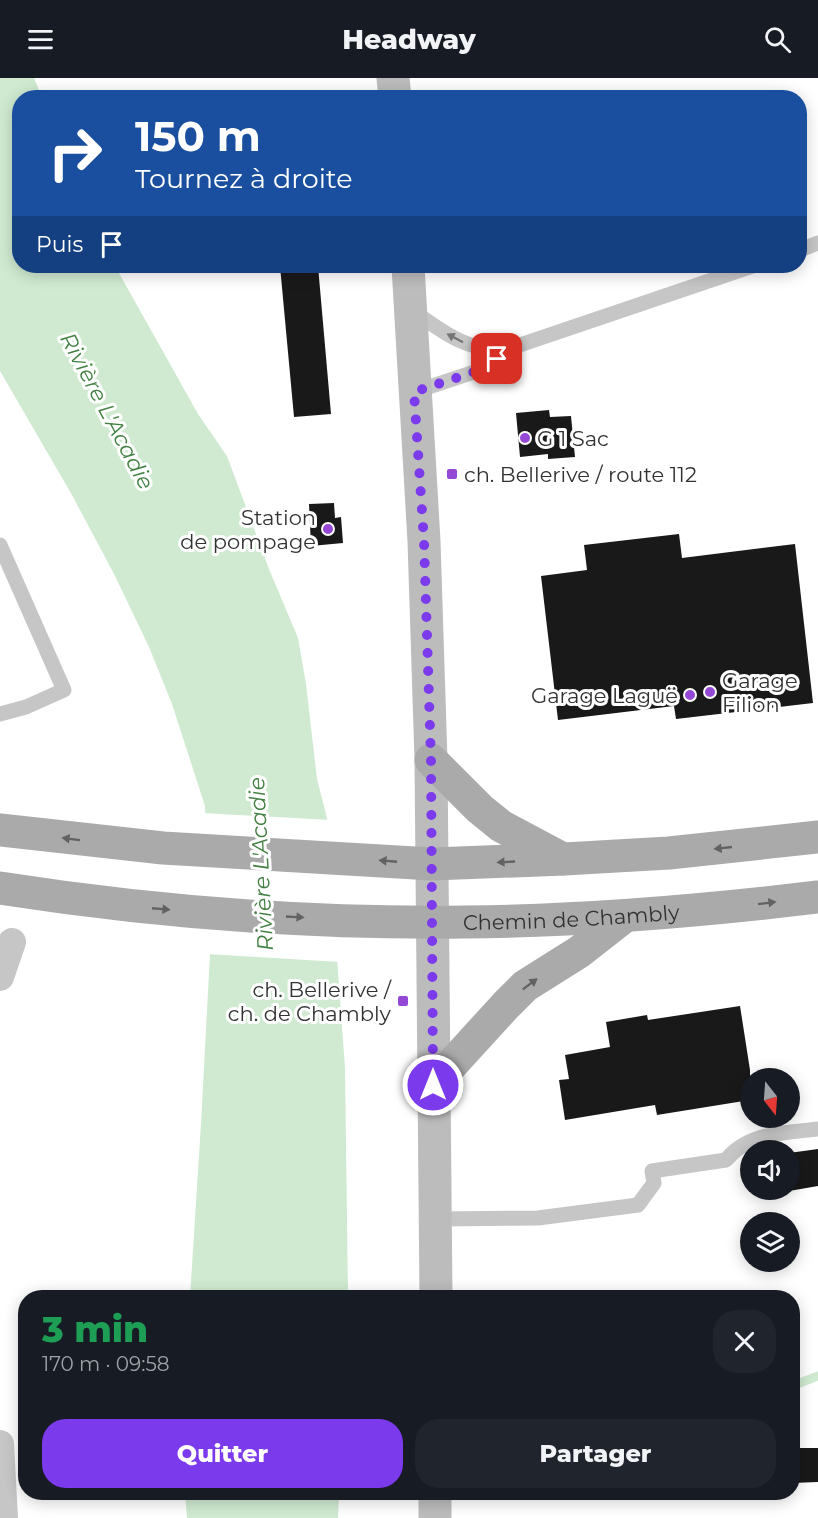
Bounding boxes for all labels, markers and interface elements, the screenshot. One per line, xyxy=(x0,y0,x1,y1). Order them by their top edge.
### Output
icon: menu xyxy=(24,23,57,56)
text: Headway xyxy=(342,23,476,56)
icon: search xyxy=(761,23,794,56)
text: 150 m xyxy=(135,110,261,162)
icon: right xyxy=(36,114,114,192)
text: Tournez à droite xyxy=(135,162,353,195)
icon: arrive xyxy=(95,228,128,261)
text: Puis xyxy=(36,231,83,258)
water label: Rivière L'Acadie xyxy=(54,328,160,494)
one-way arrow xyxy=(446,333,463,343)
pin xyxy=(471,333,522,384)
icon: arrive xyxy=(480,342,513,375)
place label: G 1 Sac xyxy=(537,426,609,451)
marker: G 1 Sac xyxy=(518,431,532,445)
place label: ch. Bellerive / route 112 xyxy=(464,462,697,487)
marker: ch. Bellerive / route 112 xyxy=(445,467,459,481)
place label: Station de pompage xyxy=(180,505,316,554)
marker: Station de pompage xyxy=(321,522,335,536)
place label: Garage Filion xyxy=(722,668,798,717)
place label: Garage Laguë xyxy=(531,683,678,708)
marker: Garage Filion xyxy=(703,685,717,699)
marker: Garage Laguë xyxy=(683,688,697,702)
water label: Rivière L'Acadie xyxy=(243,776,279,952)
one-way arrow xyxy=(61,834,80,843)
one-way arrow xyxy=(713,843,732,853)
one-way arrow xyxy=(378,856,397,866)
one-way arrow xyxy=(496,857,515,866)
one-way arrow xyxy=(758,898,777,908)
street label: Chemin de Chambly xyxy=(463,899,681,935)
one-way arrow xyxy=(151,904,170,914)
one-way arrow xyxy=(286,913,305,922)
place label: ch. Bellerive / ch. de Chambly xyxy=(228,977,392,1026)
one-way arrow xyxy=(522,977,538,990)
marker: ch. Bellerive / ch. de Chambly xyxy=(396,994,410,1008)
position arrow xyxy=(401,1053,465,1117)
north arrow xyxy=(740,1068,800,1128)
map controls xyxy=(740,1068,800,1272)
button: sound xyxy=(740,1140,800,1200)
button: layers xyxy=(740,1212,800,1272)
text: 3 min xyxy=(42,1307,148,1351)
button: close xyxy=(713,1310,776,1373)
text: 170 m · 09:58 xyxy=(42,1352,170,1376)
button: Quitter xyxy=(42,1419,403,1488)
button: Partager xyxy=(415,1419,776,1488)

